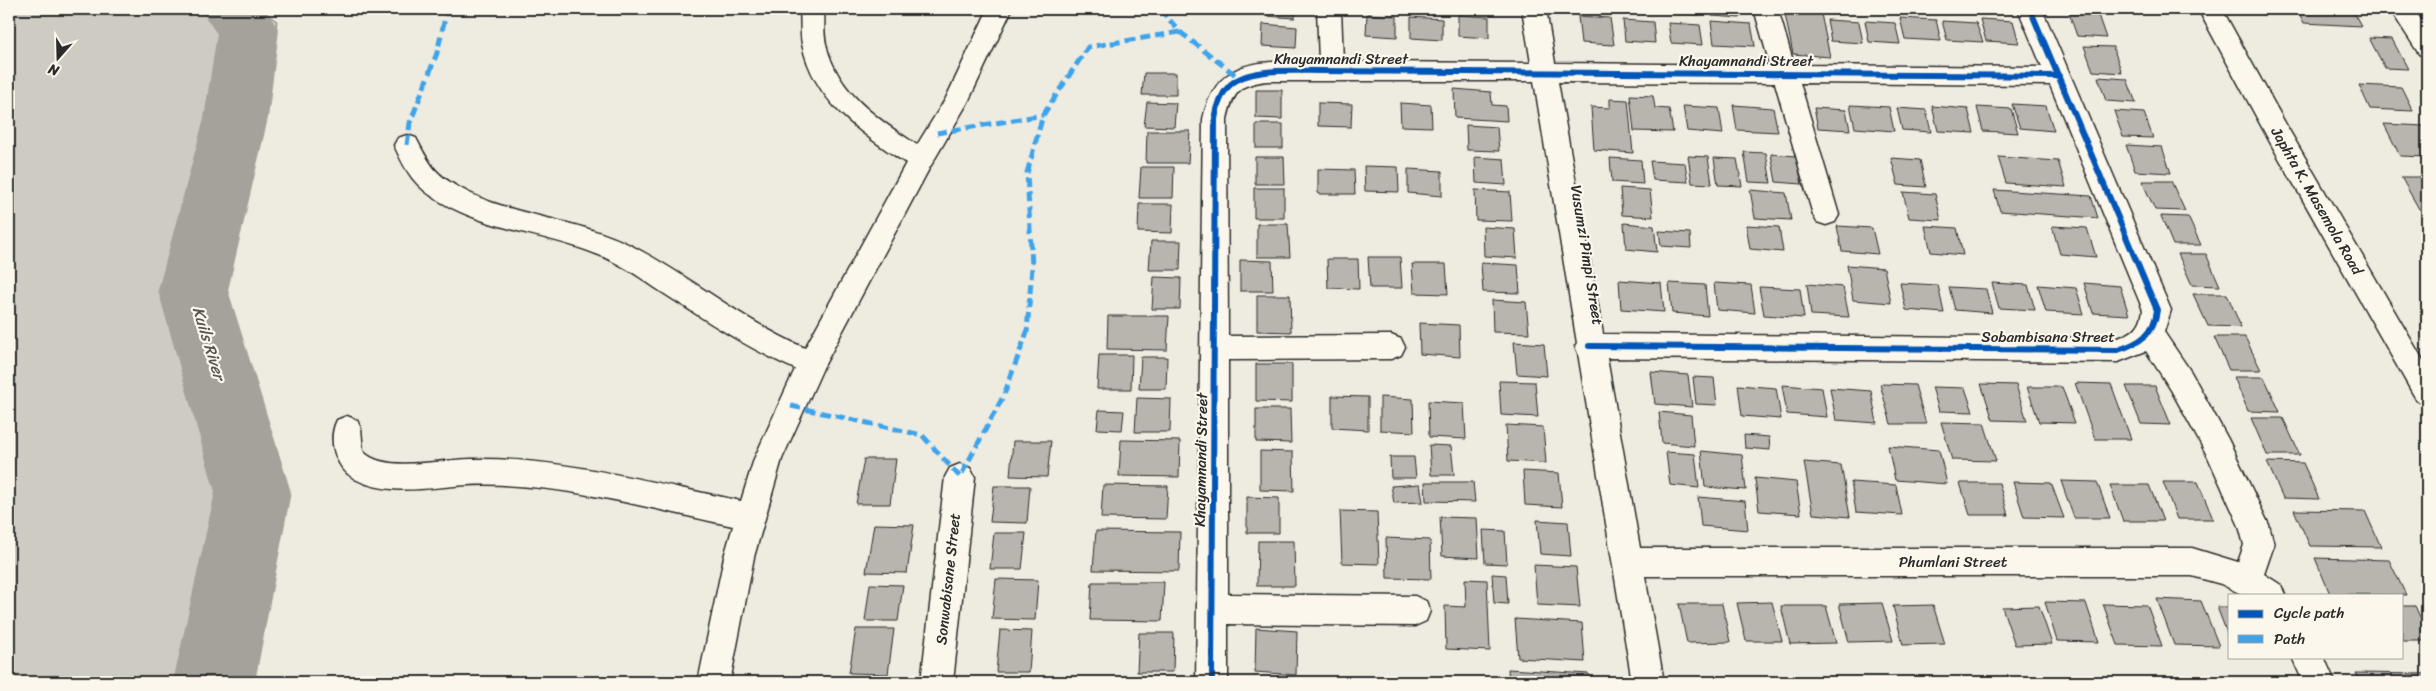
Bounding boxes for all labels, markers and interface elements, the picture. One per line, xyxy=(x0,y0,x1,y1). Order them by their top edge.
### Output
north arrow xyxy=(32,32,82,82)
street label: Khayamnandi Street xyxy=(1274,46,1409,72)
street label: Khayamnandi Street xyxy=(1679,48,1814,74)
text: N xyxy=(45,56,63,83)
street label: Japhta K. Masemola Road xyxy=(2263,121,2371,281)
street label: Vusumzi Pimpi Street xyxy=(1563,183,1611,327)
water label: Kuils River xyxy=(184,303,235,386)
street label: Sobambisana Street xyxy=(1981,324,2115,350)
street label: Khayamnandi Street xyxy=(1187,392,1215,527)
street label: Sonwabisane Street xyxy=(928,511,968,646)
street label: Phumlani Street xyxy=(1899,549,2008,575)
legend xyxy=(2228,594,2404,658)
text: Cycle path xyxy=(2274,600,2345,626)
text: Path xyxy=(2274,626,2305,652)

